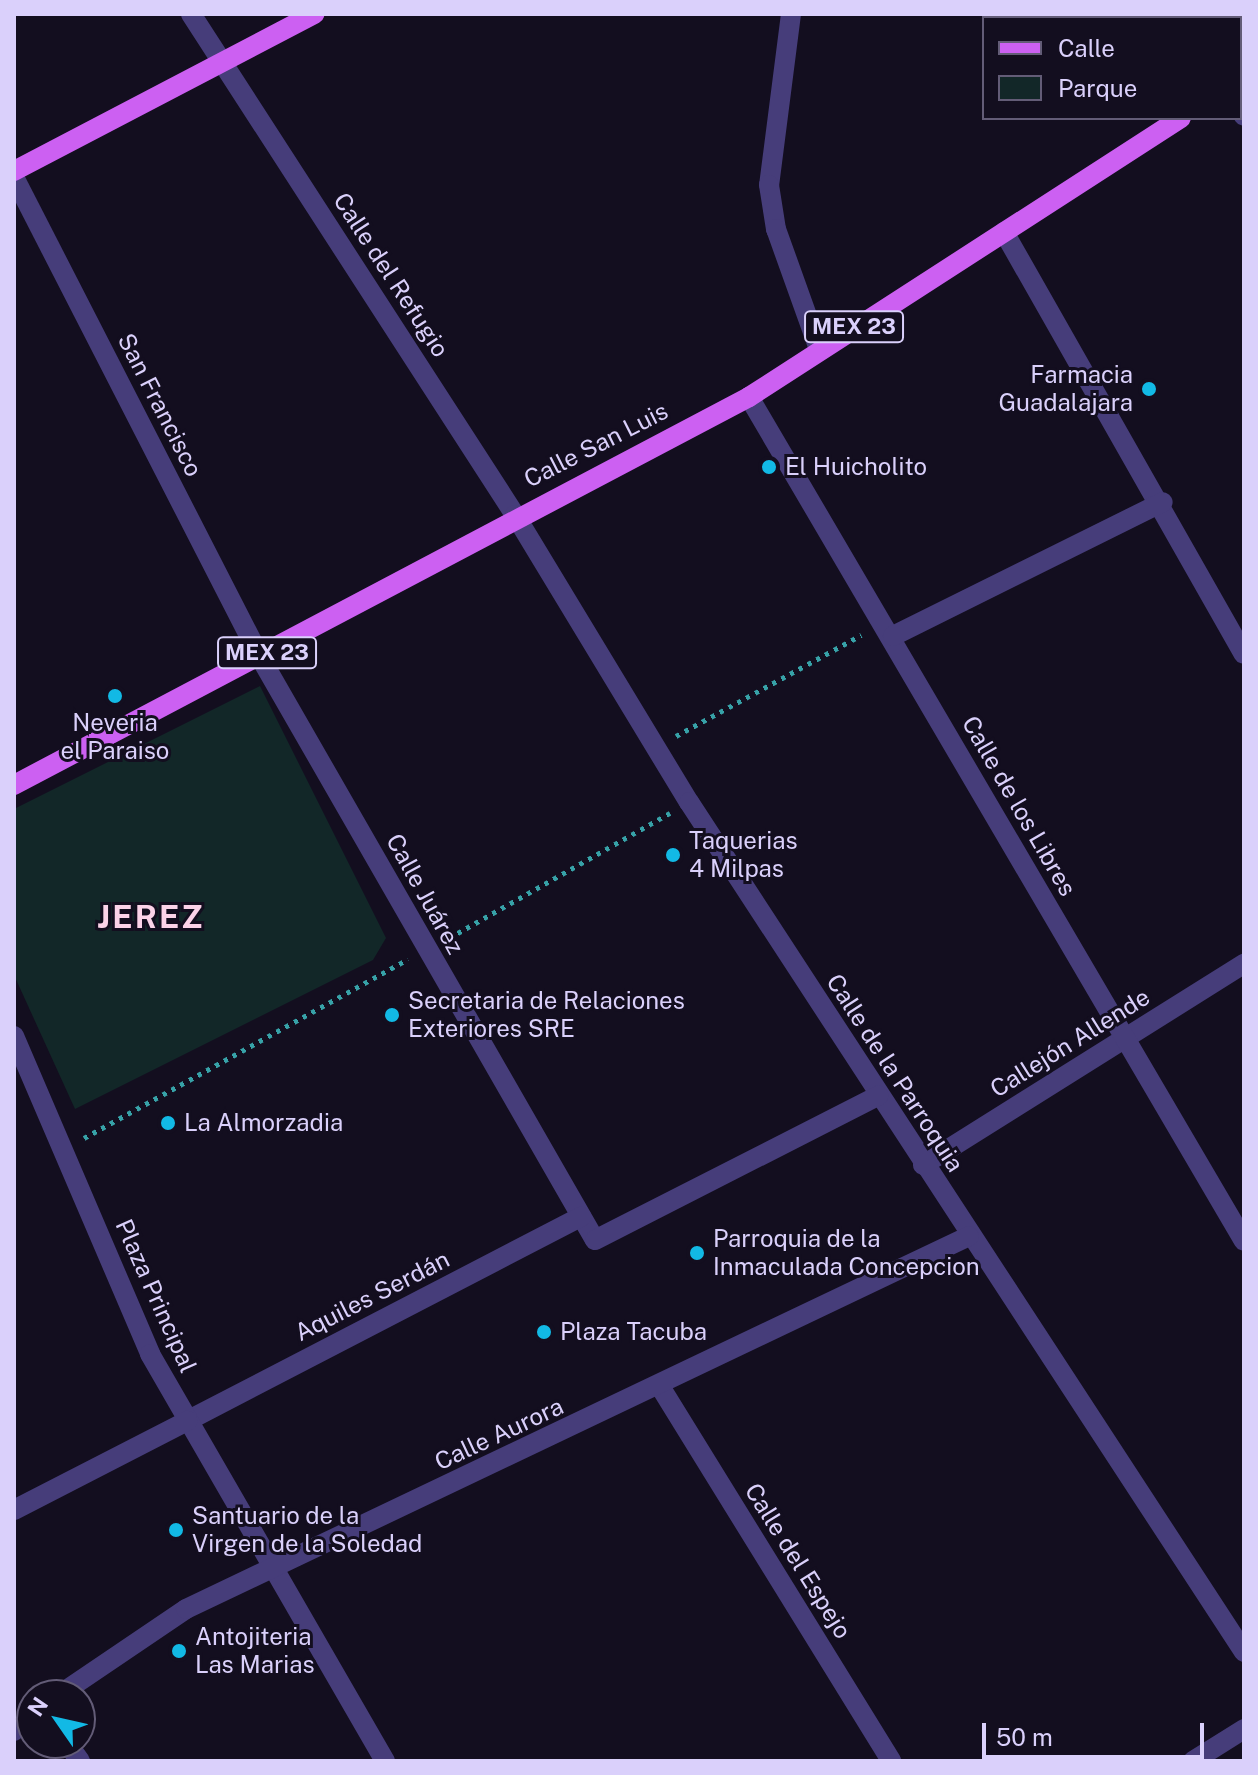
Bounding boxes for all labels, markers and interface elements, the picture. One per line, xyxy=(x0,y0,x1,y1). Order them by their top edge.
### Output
legend xyxy=(982,16,1242,120)
text: Calle xyxy=(1058,34,1115,62)
text: Parque xyxy=(1058,74,1137,102)
street label: Calle del Refugio xyxy=(327,187,455,363)
road number: MEX 23 xyxy=(804,309,904,345)
street label: San Francisco xyxy=(112,329,208,481)
place label: Farmacia Guadalajara xyxy=(998,361,1133,417)
marker: Farmacia Guadalajara xyxy=(1140,380,1158,398)
street label: Calle San Luis xyxy=(519,396,673,494)
place label: El Huicholito xyxy=(785,453,927,481)
marker: El Huicholito xyxy=(760,458,778,476)
road number: MEX 23 xyxy=(217,635,317,671)
marker: Neveria el Paraiso xyxy=(106,687,124,705)
place label: Neveria el Paraiso xyxy=(61,709,169,765)
street label: Calle de los Libres xyxy=(956,711,1082,901)
place label: Taquerias 4 Milpas xyxy=(689,827,798,883)
street label: Calle Juárez xyxy=(380,829,470,959)
marker: Taquerias 4 Milpas xyxy=(664,846,682,864)
district label: JEREZ xyxy=(97,898,205,936)
street label: Calle de la Parroquia xyxy=(820,968,970,1178)
street label: Callejón Allende xyxy=(985,982,1155,1104)
place label: Secretaria de Relaciones Exteriores SRE xyxy=(408,987,685,1043)
marker: Secretaria de Relaciones Exteriores SRE xyxy=(383,1006,401,1024)
place label: La Almorzadia xyxy=(184,1109,343,1137)
marker: La Almorzadia xyxy=(159,1114,177,1132)
street label: Plaza Principal xyxy=(109,1215,203,1377)
place label: Parroquia de la Inmaculada Concepcion xyxy=(713,1225,980,1281)
marker: Parroquia de la Inmaculada Concepcion xyxy=(688,1244,706,1262)
street label: Aquiles Serdán xyxy=(290,1245,454,1347)
place label: Plaza Tacuba xyxy=(560,1318,707,1346)
marker: Plaza Tacuba xyxy=(535,1323,553,1341)
street label: Calle Aurora xyxy=(430,1392,568,1476)
street label: Calle del Espejo xyxy=(739,1478,857,1644)
place label: Santuario de la Virgen de la Soledad xyxy=(192,1502,423,1558)
marker: Santuario de la Virgen de la Soledad xyxy=(167,1521,185,1539)
place label: Antojiteria Las Marias xyxy=(195,1623,315,1679)
marker: Antojiteria Las Marias xyxy=(170,1642,188,1660)
north arrow xyxy=(16,1679,96,1759)
text: N xyxy=(22,1692,53,1721)
scale bar xyxy=(986,1707,1208,1757)
text: 50 m xyxy=(996,1723,1053,1751)

